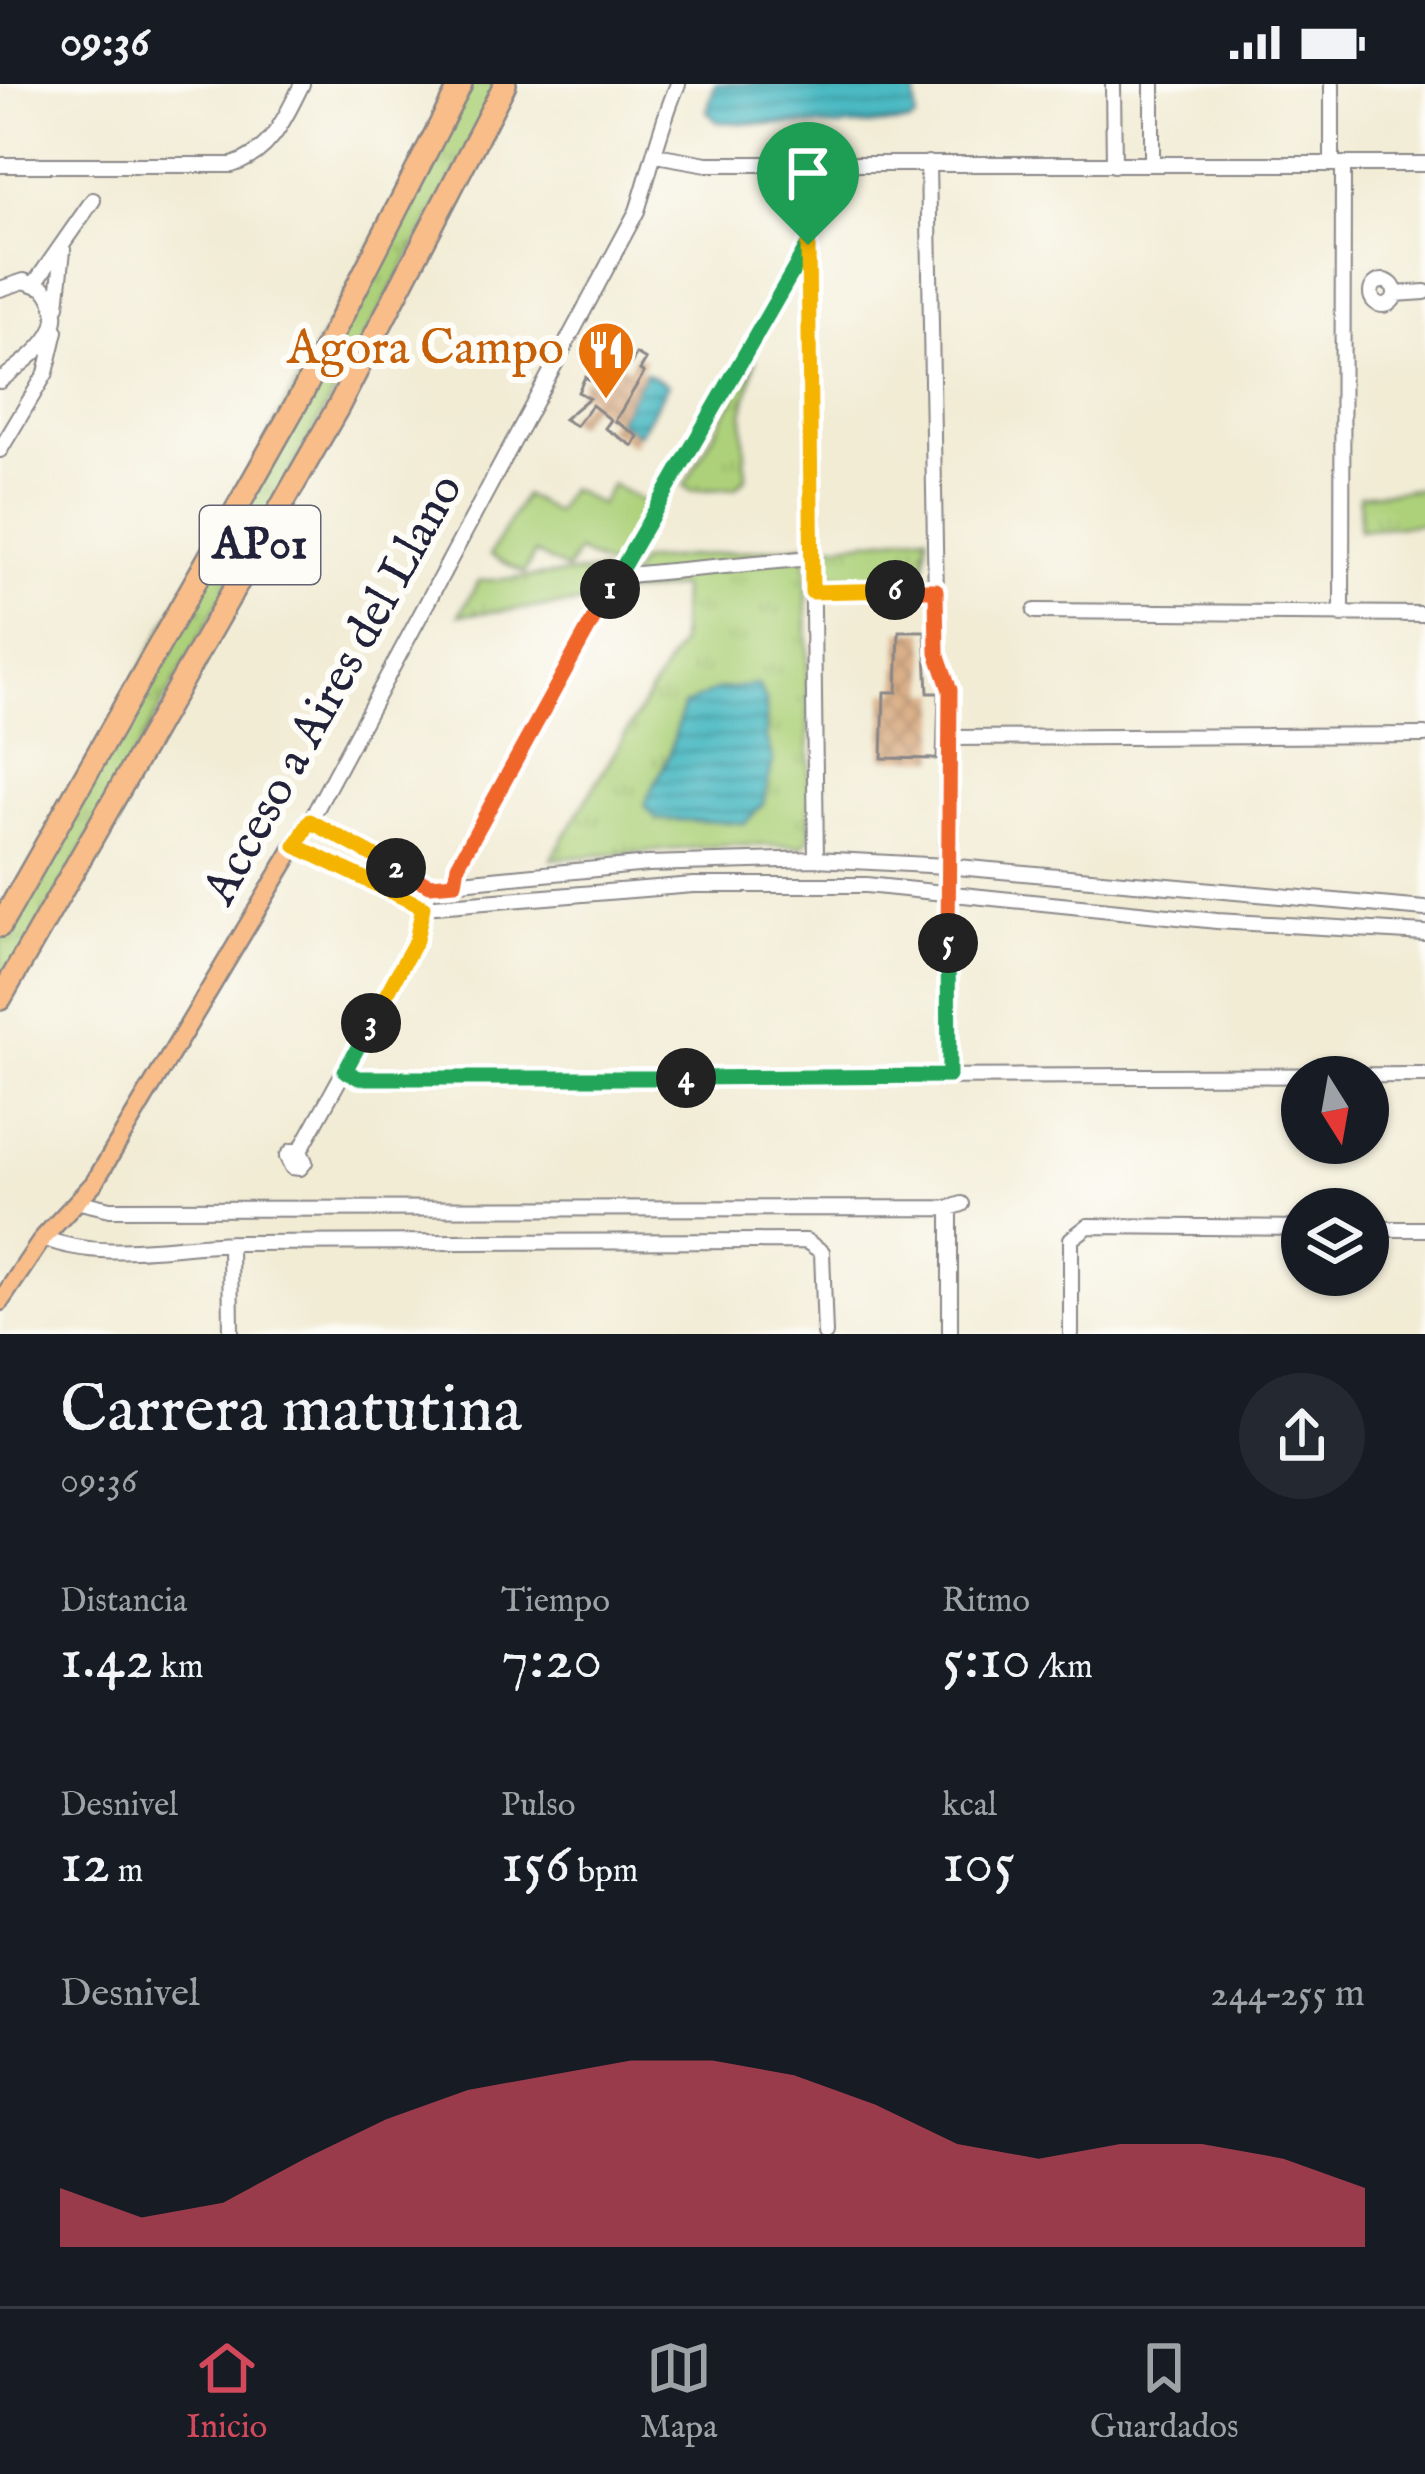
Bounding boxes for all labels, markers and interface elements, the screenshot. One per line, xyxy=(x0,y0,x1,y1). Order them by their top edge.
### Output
text: 09:36 xyxy=(60,14,149,71)
pin xyxy=(757,122,859,245)
icon: arrive xyxy=(775,140,841,206)
restaurant icon: Agora Campo xyxy=(575,319,637,401)
place label: Agora Campo xyxy=(286,320,564,380)
street label: Acceso a Aires del Llano xyxy=(190,464,477,917)
road number: AP01 xyxy=(200,506,320,584)
pin: 1 xyxy=(580,559,640,619)
pin: 6 xyxy=(865,560,925,620)
text: 1 xyxy=(604,568,616,610)
text: 6 xyxy=(888,569,902,611)
pin: 2 xyxy=(366,838,426,898)
text: 2 xyxy=(388,847,404,889)
pin: 5 xyxy=(918,913,978,973)
text: 5 xyxy=(942,922,954,964)
pin: 3 xyxy=(341,993,401,1053)
text: 3 xyxy=(365,1002,377,1044)
pin: 4 xyxy=(656,1048,716,1108)
north arrow xyxy=(1281,1056,1389,1164)
map controls xyxy=(1281,1056,1389,1296)
text: 4 xyxy=(678,1057,694,1099)
button: layers xyxy=(1281,1188,1389,1296)
text: Carrera matutina xyxy=(60,1370,522,1454)
button: share xyxy=(1239,1373,1365,1499)
text: 09:36 xyxy=(60,1457,138,1506)
text: Distancia xyxy=(60,1581,187,1623)
text: Tiempo xyxy=(501,1581,610,1623)
text: Ritmo xyxy=(942,1581,1030,1623)
text: 1.42 xyxy=(60,1623,153,1699)
text: 7:20 xyxy=(501,1623,603,1699)
text: 5:10 xyxy=(942,1623,1031,1699)
text: km xyxy=(153,1647,204,1689)
text: /km xyxy=(1031,1647,1093,1689)
text: Desnivel xyxy=(60,1785,178,1827)
text: Pulso xyxy=(501,1785,576,1827)
text: kcal xyxy=(942,1785,997,1827)
text: 12 xyxy=(60,1827,111,1903)
text: 156 xyxy=(501,1827,570,1903)
text: 105 xyxy=(942,1827,1015,1903)
text: m xyxy=(111,1851,143,1893)
text: bpm xyxy=(570,1851,638,1893)
text: Desnivel xyxy=(60,1970,200,2019)
text: 244–255 m xyxy=(1210,1970,1365,2019)
tab: Inicio xyxy=(186,2335,267,2449)
tab: Mapa xyxy=(640,2335,717,2449)
tab: Guardados xyxy=(1090,2335,1239,2449)

